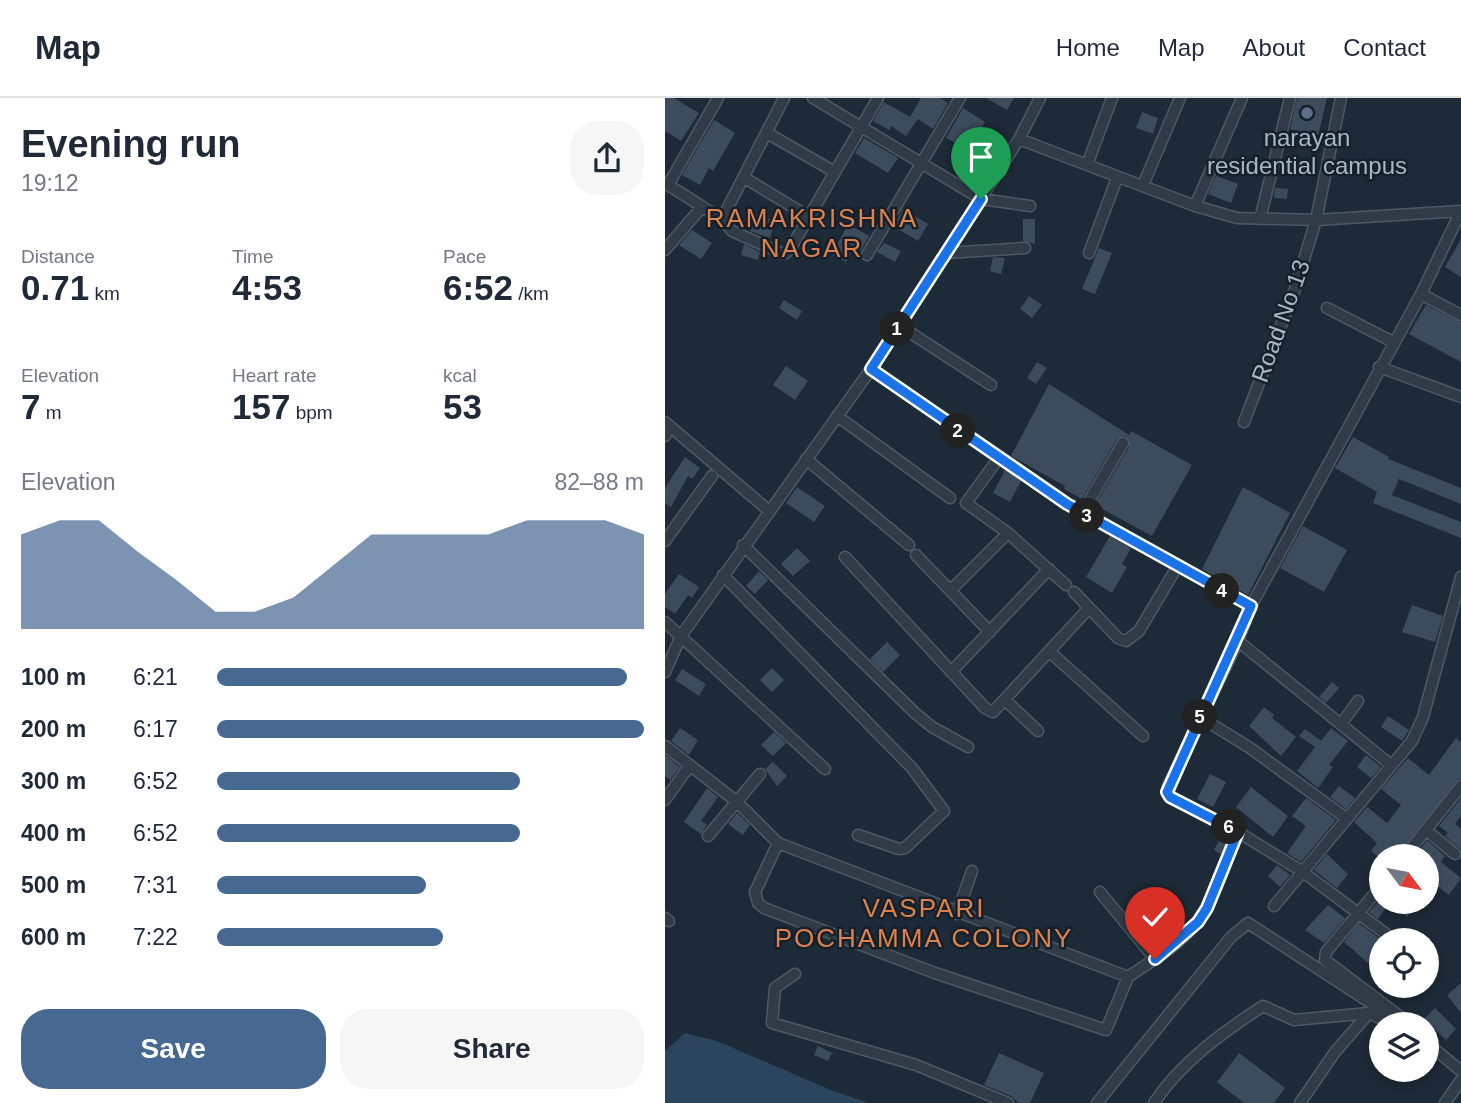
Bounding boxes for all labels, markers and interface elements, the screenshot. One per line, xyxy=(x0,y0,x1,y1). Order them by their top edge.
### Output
text: Map xyxy=(35,29,101,66)
text: Home xyxy=(1056,34,1120,61)
text: Map xyxy=(1158,34,1205,61)
text: About xyxy=(1243,34,1305,61)
text: Contact xyxy=(1343,34,1426,61)
marker: narayan residential campus xyxy=(1299,105,1315,121)
button: share xyxy=(570,121,644,195)
text: Evening run xyxy=(21,123,241,165)
place label: narayan residential campus xyxy=(1207,124,1407,179)
pin xyxy=(951,127,1011,199)
icon: arrive xyxy=(962,138,1000,176)
text: 19:12 xyxy=(21,170,79,196)
district label: RAMAKRISHNA NAGAR xyxy=(706,203,918,263)
text: Distance xyxy=(21,246,95,267)
text: Time xyxy=(232,246,274,267)
text: Pace xyxy=(443,246,486,267)
street label: Road No 13 xyxy=(1246,256,1315,386)
text: 0.71 xyxy=(21,268,89,307)
text: 4:53 xyxy=(232,268,302,307)
text: 6:52 xyxy=(443,268,513,307)
text: km xyxy=(89,283,120,304)
text: /km xyxy=(513,283,549,304)
pin: 1 xyxy=(880,312,915,346)
text: 1 xyxy=(891,318,902,339)
text: Elevation xyxy=(21,365,99,386)
text: Heart rate xyxy=(232,365,316,386)
text: kcal xyxy=(443,365,477,386)
text: 7 xyxy=(21,387,40,426)
text: 157 xyxy=(232,387,290,426)
text: 53 xyxy=(443,387,482,426)
text: m xyxy=(40,402,62,423)
text: bpm xyxy=(290,402,333,423)
pin: 2 xyxy=(941,414,975,448)
text: 2 xyxy=(952,420,963,441)
text: Elevation xyxy=(21,469,116,495)
text: 82–88 m xyxy=(554,469,644,495)
pin: 3 xyxy=(1069,498,1105,534)
text: 3 xyxy=(1081,505,1092,526)
pin: 4 xyxy=(1205,574,1239,608)
text: 4 xyxy=(1216,580,1227,601)
text: 100 m xyxy=(21,664,86,690)
text: 6:21 xyxy=(133,664,178,690)
pin: 5 xyxy=(1183,700,1217,734)
text: 5 xyxy=(1194,706,1205,727)
text: 200 m xyxy=(21,716,86,742)
text: 6:17 xyxy=(133,716,178,742)
text: 300 m xyxy=(21,768,86,794)
text: 6:52 xyxy=(133,768,178,794)
pin: 6 xyxy=(1211,810,1247,844)
text: 6 xyxy=(1223,816,1234,837)
text: 400 m xyxy=(21,820,86,846)
text: 6:52 xyxy=(133,820,178,846)
north arrow xyxy=(1369,844,1439,914)
map controls xyxy=(1369,844,1439,1082)
text: 500 m xyxy=(21,872,86,898)
text: 7:31 xyxy=(133,872,178,898)
pin xyxy=(1125,887,1185,959)
district label: VASPARI POCHAMMA COLONY xyxy=(775,893,1073,953)
icon: check xyxy=(1136,898,1174,936)
text: 600 m xyxy=(21,924,86,950)
text: 7:22 xyxy=(133,924,178,950)
button: locate xyxy=(1369,928,1439,998)
button: Save xyxy=(21,1009,326,1089)
button: Share xyxy=(340,1009,644,1089)
button: layers xyxy=(1369,1012,1439,1082)

